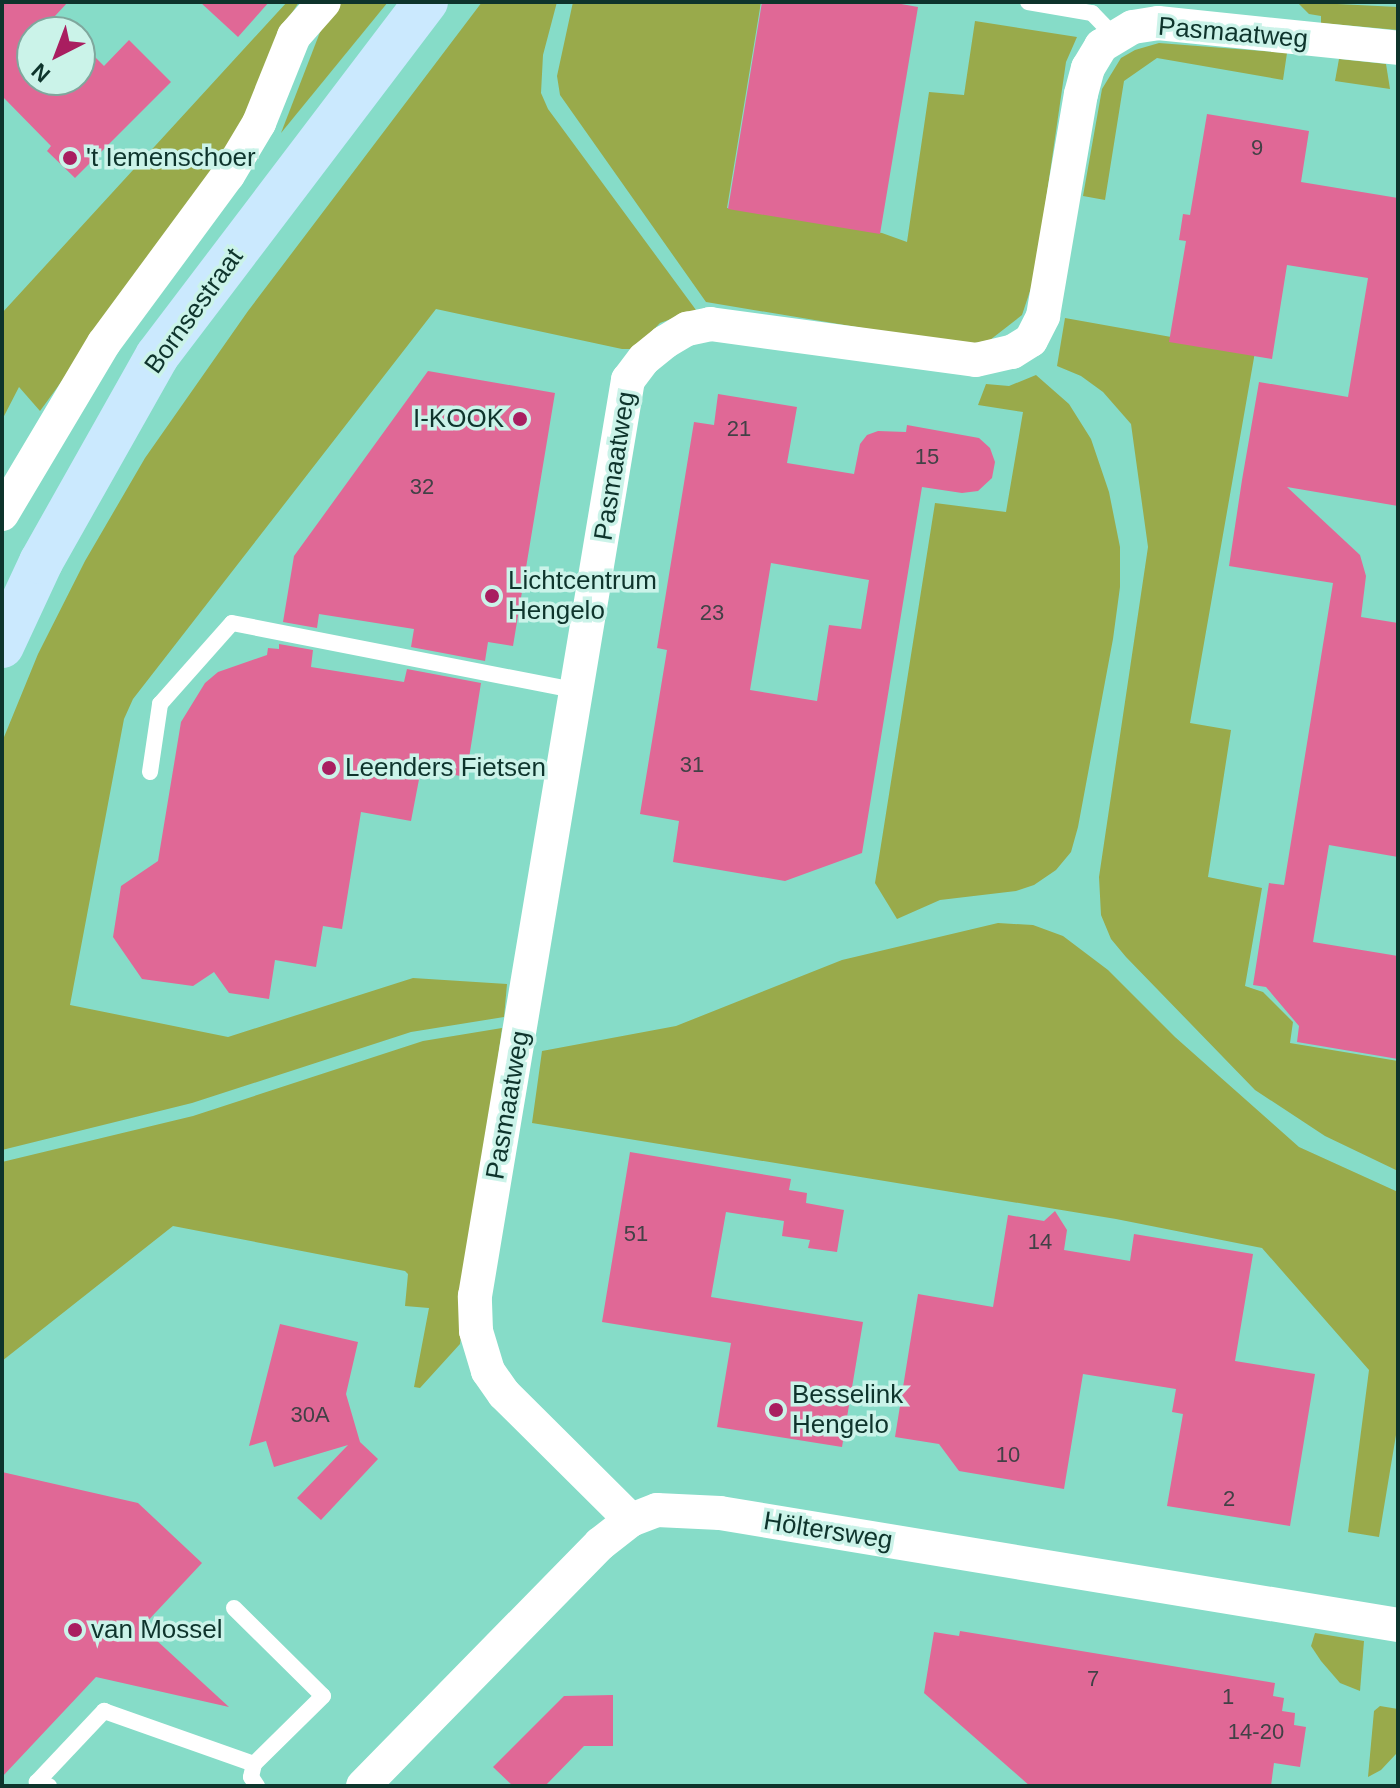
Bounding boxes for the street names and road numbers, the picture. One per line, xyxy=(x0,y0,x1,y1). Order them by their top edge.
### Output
street label: Pasmaatweg xyxy=(1157,11,1309,55)
street label: Bornsestraat xyxy=(138,242,250,380)
street label: Pasmaatweg xyxy=(588,389,642,543)
street label: Pasmaatweg xyxy=(480,1028,536,1182)
street label: Höltersweg xyxy=(761,1505,895,1557)

